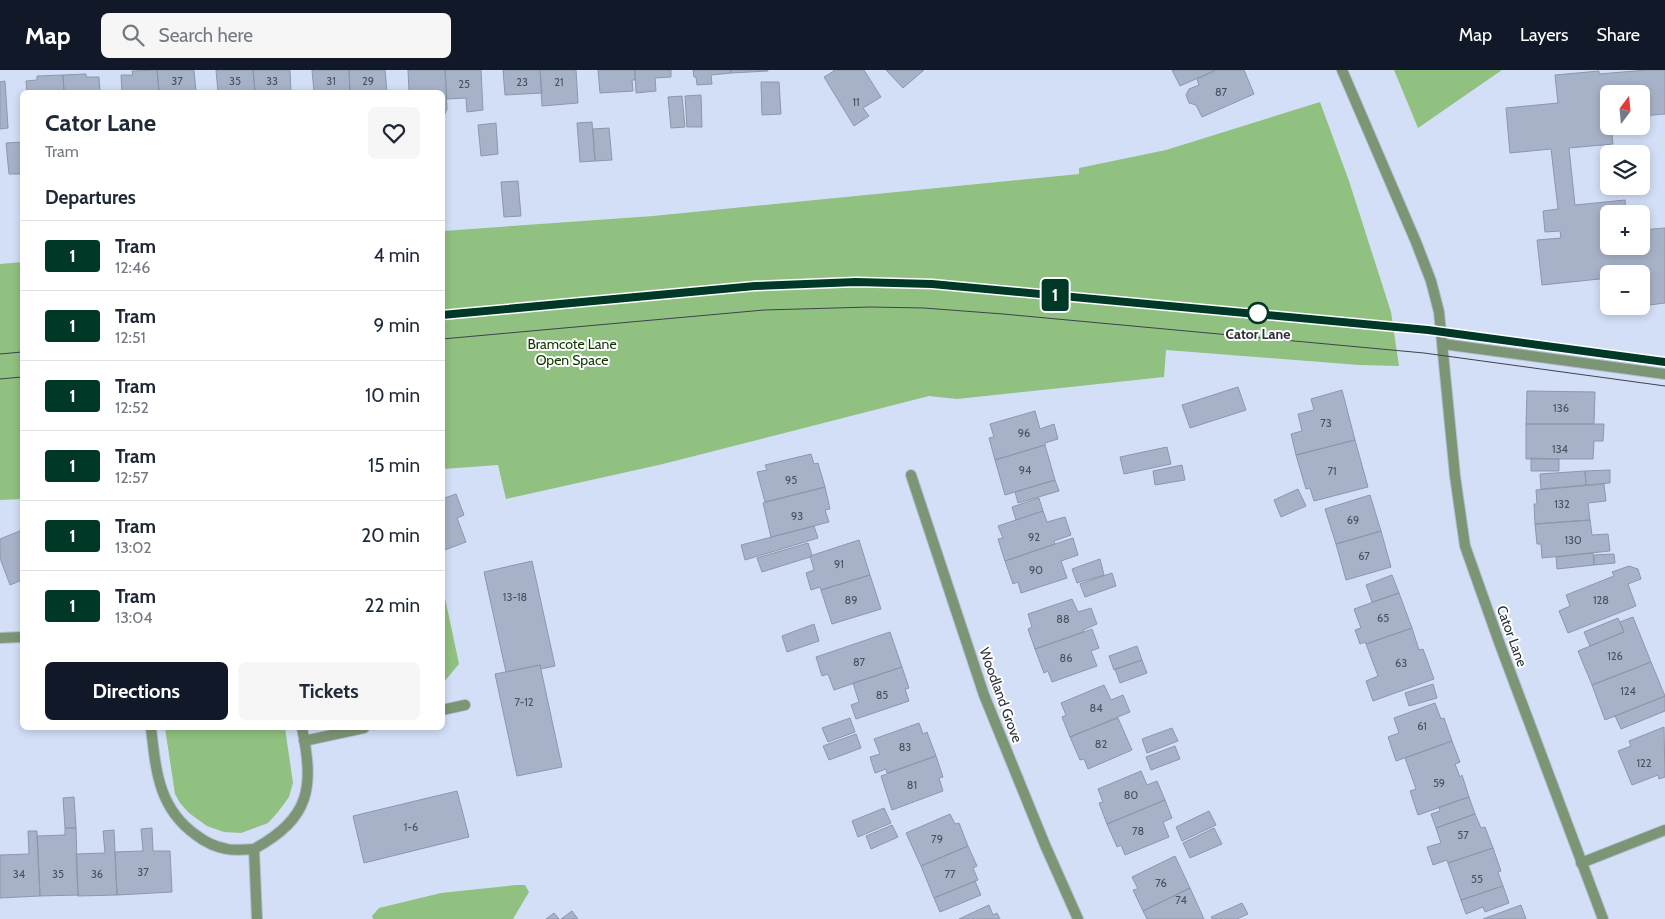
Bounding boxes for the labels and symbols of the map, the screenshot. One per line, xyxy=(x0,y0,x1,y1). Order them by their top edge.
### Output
house number: 37 xyxy=(171,74,183,88)
house number: 35 xyxy=(229,74,241,88)
house number: 33 xyxy=(266,74,278,88)
house number: 31 xyxy=(326,74,336,88)
house number: 29 xyxy=(362,74,374,88)
house number: 23 xyxy=(516,75,528,89)
house number: 21 xyxy=(554,75,564,89)
house number: 25 xyxy=(458,77,470,91)
house number: 87 xyxy=(1215,85,1228,99)
north arrow xyxy=(1600,85,1650,135)
house number: 11 xyxy=(852,95,860,109)
line badge: 1 xyxy=(1039,279,1071,311)
marker: Cator Lane xyxy=(1247,302,1269,324)
place label: Cator Lane xyxy=(1226,325,1290,343)
park label: Bramcote Lane Open Space xyxy=(527,335,617,369)
house number: 136 xyxy=(1553,401,1569,415)
house number: 73 xyxy=(1320,416,1332,430)
house number: 96 xyxy=(1018,426,1030,440)
house number: 134 xyxy=(1552,442,1569,456)
house number: 94 xyxy=(1019,463,1032,477)
house number: 71 xyxy=(1327,464,1337,478)
house number: 95 xyxy=(785,473,797,487)
house number: 132 xyxy=(1554,497,1570,511)
house number: 93 xyxy=(791,509,803,523)
house number: 69 xyxy=(1347,513,1359,527)
house number: 92 xyxy=(1028,530,1040,544)
house number: 130 xyxy=(1564,533,1582,547)
house number: 67 xyxy=(1358,549,1370,563)
house number: 91 xyxy=(834,557,844,571)
house number: 90 xyxy=(1029,563,1043,577)
house number: 13-18 xyxy=(503,590,527,604)
house number: 89 xyxy=(845,593,857,607)
house number: 128 xyxy=(1593,593,1609,607)
street label: Cator Lane xyxy=(1493,603,1531,669)
house number: 65 xyxy=(1377,611,1389,625)
house number: 88 xyxy=(1056,612,1070,626)
street label: Woodland Grove xyxy=(975,645,1027,745)
house number: 126 xyxy=(1607,649,1623,663)
house number: 86 xyxy=(1060,651,1072,665)
house number: 87 xyxy=(853,655,866,669)
house number: 63 xyxy=(1395,656,1407,670)
house number: 124 xyxy=(1620,684,1636,698)
house number: 85 xyxy=(876,688,888,702)
house number: 7-12 xyxy=(514,695,534,709)
house number: 84 xyxy=(1089,701,1103,715)
house number: 61 xyxy=(1417,719,1427,733)
house number: 82 xyxy=(1095,737,1107,751)
house number: 83 xyxy=(899,740,911,754)
house number: 122 xyxy=(1636,756,1652,770)
house number: 59 xyxy=(1433,776,1445,790)
house number: 81 xyxy=(907,778,917,792)
house number: 80 xyxy=(1124,788,1138,802)
house number: 1-6 xyxy=(404,820,418,834)
house number: 78 xyxy=(1132,824,1144,838)
house number: 57 xyxy=(1457,828,1469,842)
house number: 79 xyxy=(931,832,943,846)
house number: 37 xyxy=(137,865,149,879)
house number: 34 xyxy=(13,867,26,881)
house number: 35 xyxy=(52,867,64,881)
house number: 36 xyxy=(91,867,103,881)
house number: 77 xyxy=(944,867,956,881)
house number: 55 xyxy=(1471,872,1483,886)
house number: 76 xyxy=(1155,876,1167,890)
house number: 74 xyxy=(1175,893,1187,907)

